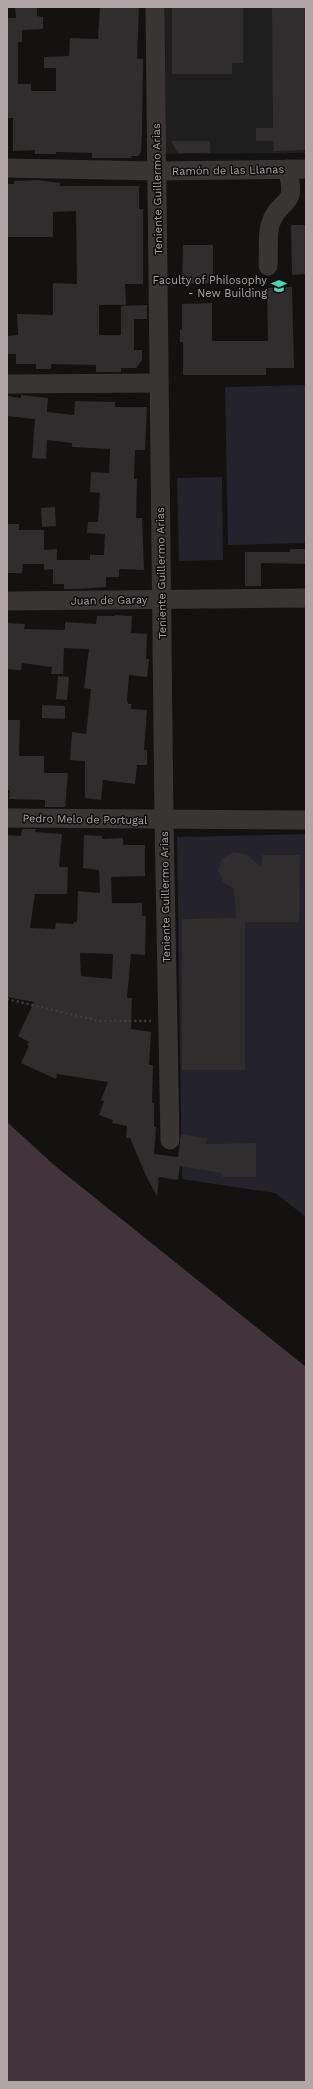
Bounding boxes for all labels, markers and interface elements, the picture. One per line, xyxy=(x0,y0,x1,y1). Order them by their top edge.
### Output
street label: Teniente Guillermo Arias xyxy=(150,123,165,255)
street label: Ramón de las Llanas xyxy=(172,163,284,178)
place label: Faculty of Philosophy - New Building xyxy=(153,274,267,300)
school or university icon: Faculty of Philosophy - New Building xyxy=(270,277,288,295)
street label: Teniente Guillermo Arias xyxy=(154,507,169,639)
street label: Juan de Garay xyxy=(70,593,148,608)
street label: Pedro Melo de Portugal xyxy=(22,812,148,827)
street label: Teniente Guillermo Arias xyxy=(158,831,173,963)

